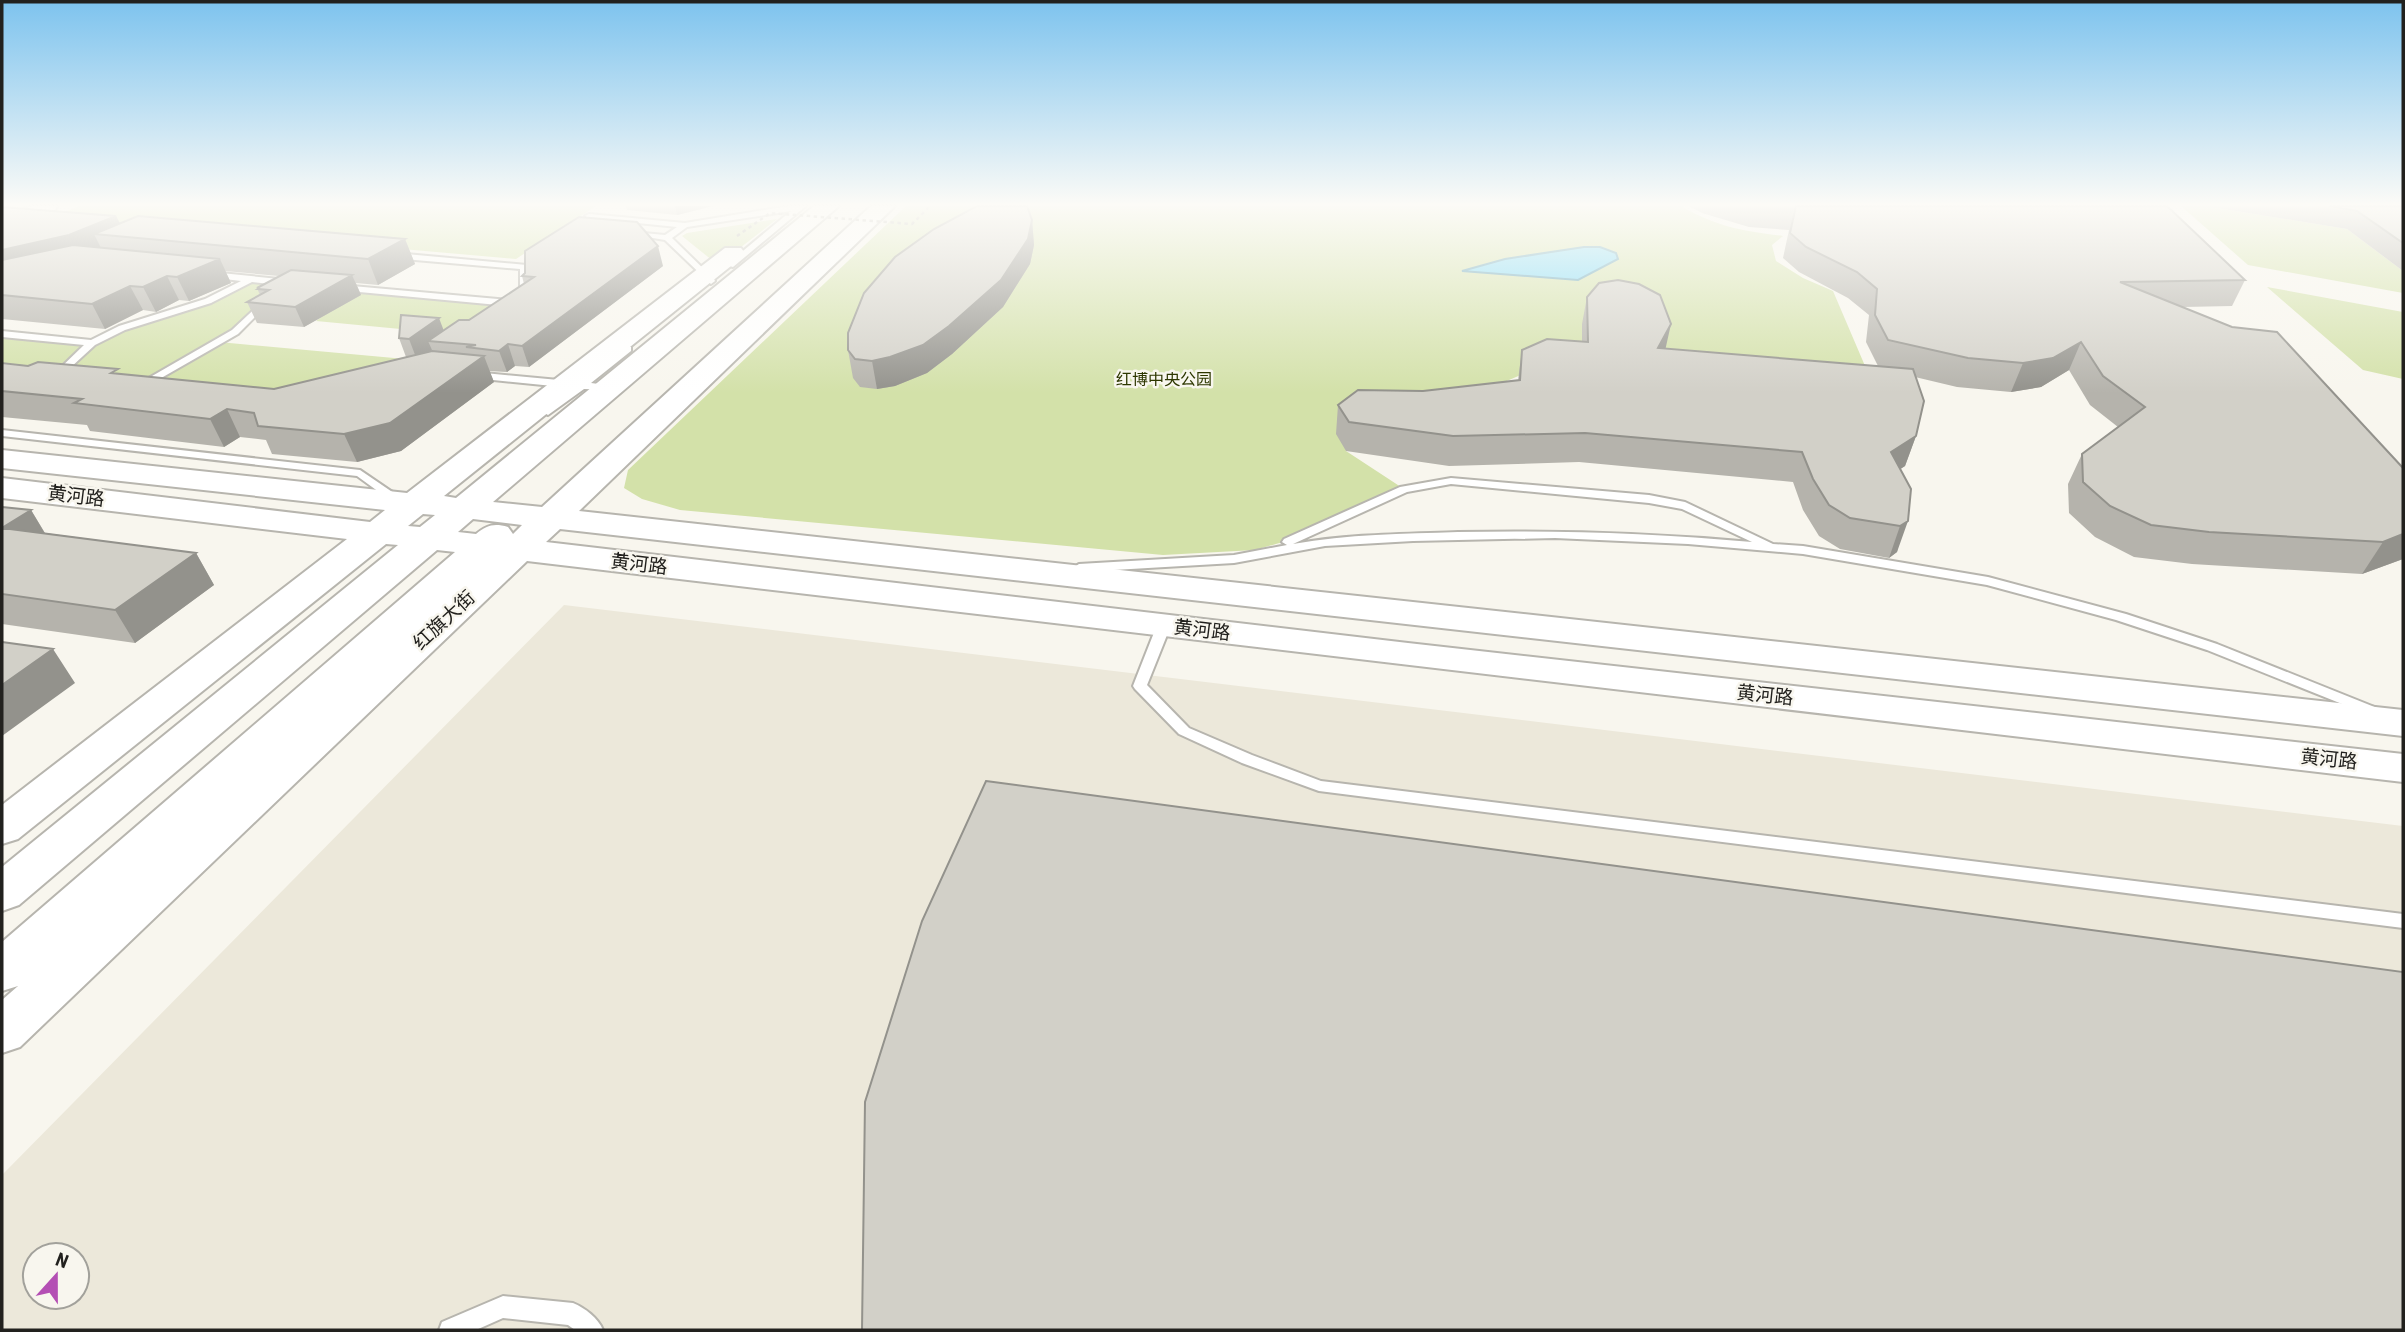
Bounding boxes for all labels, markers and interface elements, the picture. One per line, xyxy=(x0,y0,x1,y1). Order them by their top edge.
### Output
park label: 红博中央公园 xyxy=(1116,370,1212,389)
street label: 黄河路 xyxy=(46,481,106,511)
street label: 黄河路 xyxy=(609,549,669,579)
street label: 红旗大街 xyxy=(408,586,480,654)
street label: 黄河路 xyxy=(1172,615,1232,645)
street label: 黄河路 xyxy=(1735,681,1795,709)
street label: 黄河路 xyxy=(2299,745,2359,773)
north arrow xyxy=(21,1241,91,1311)
text: N xyxy=(52,1248,71,1273)

